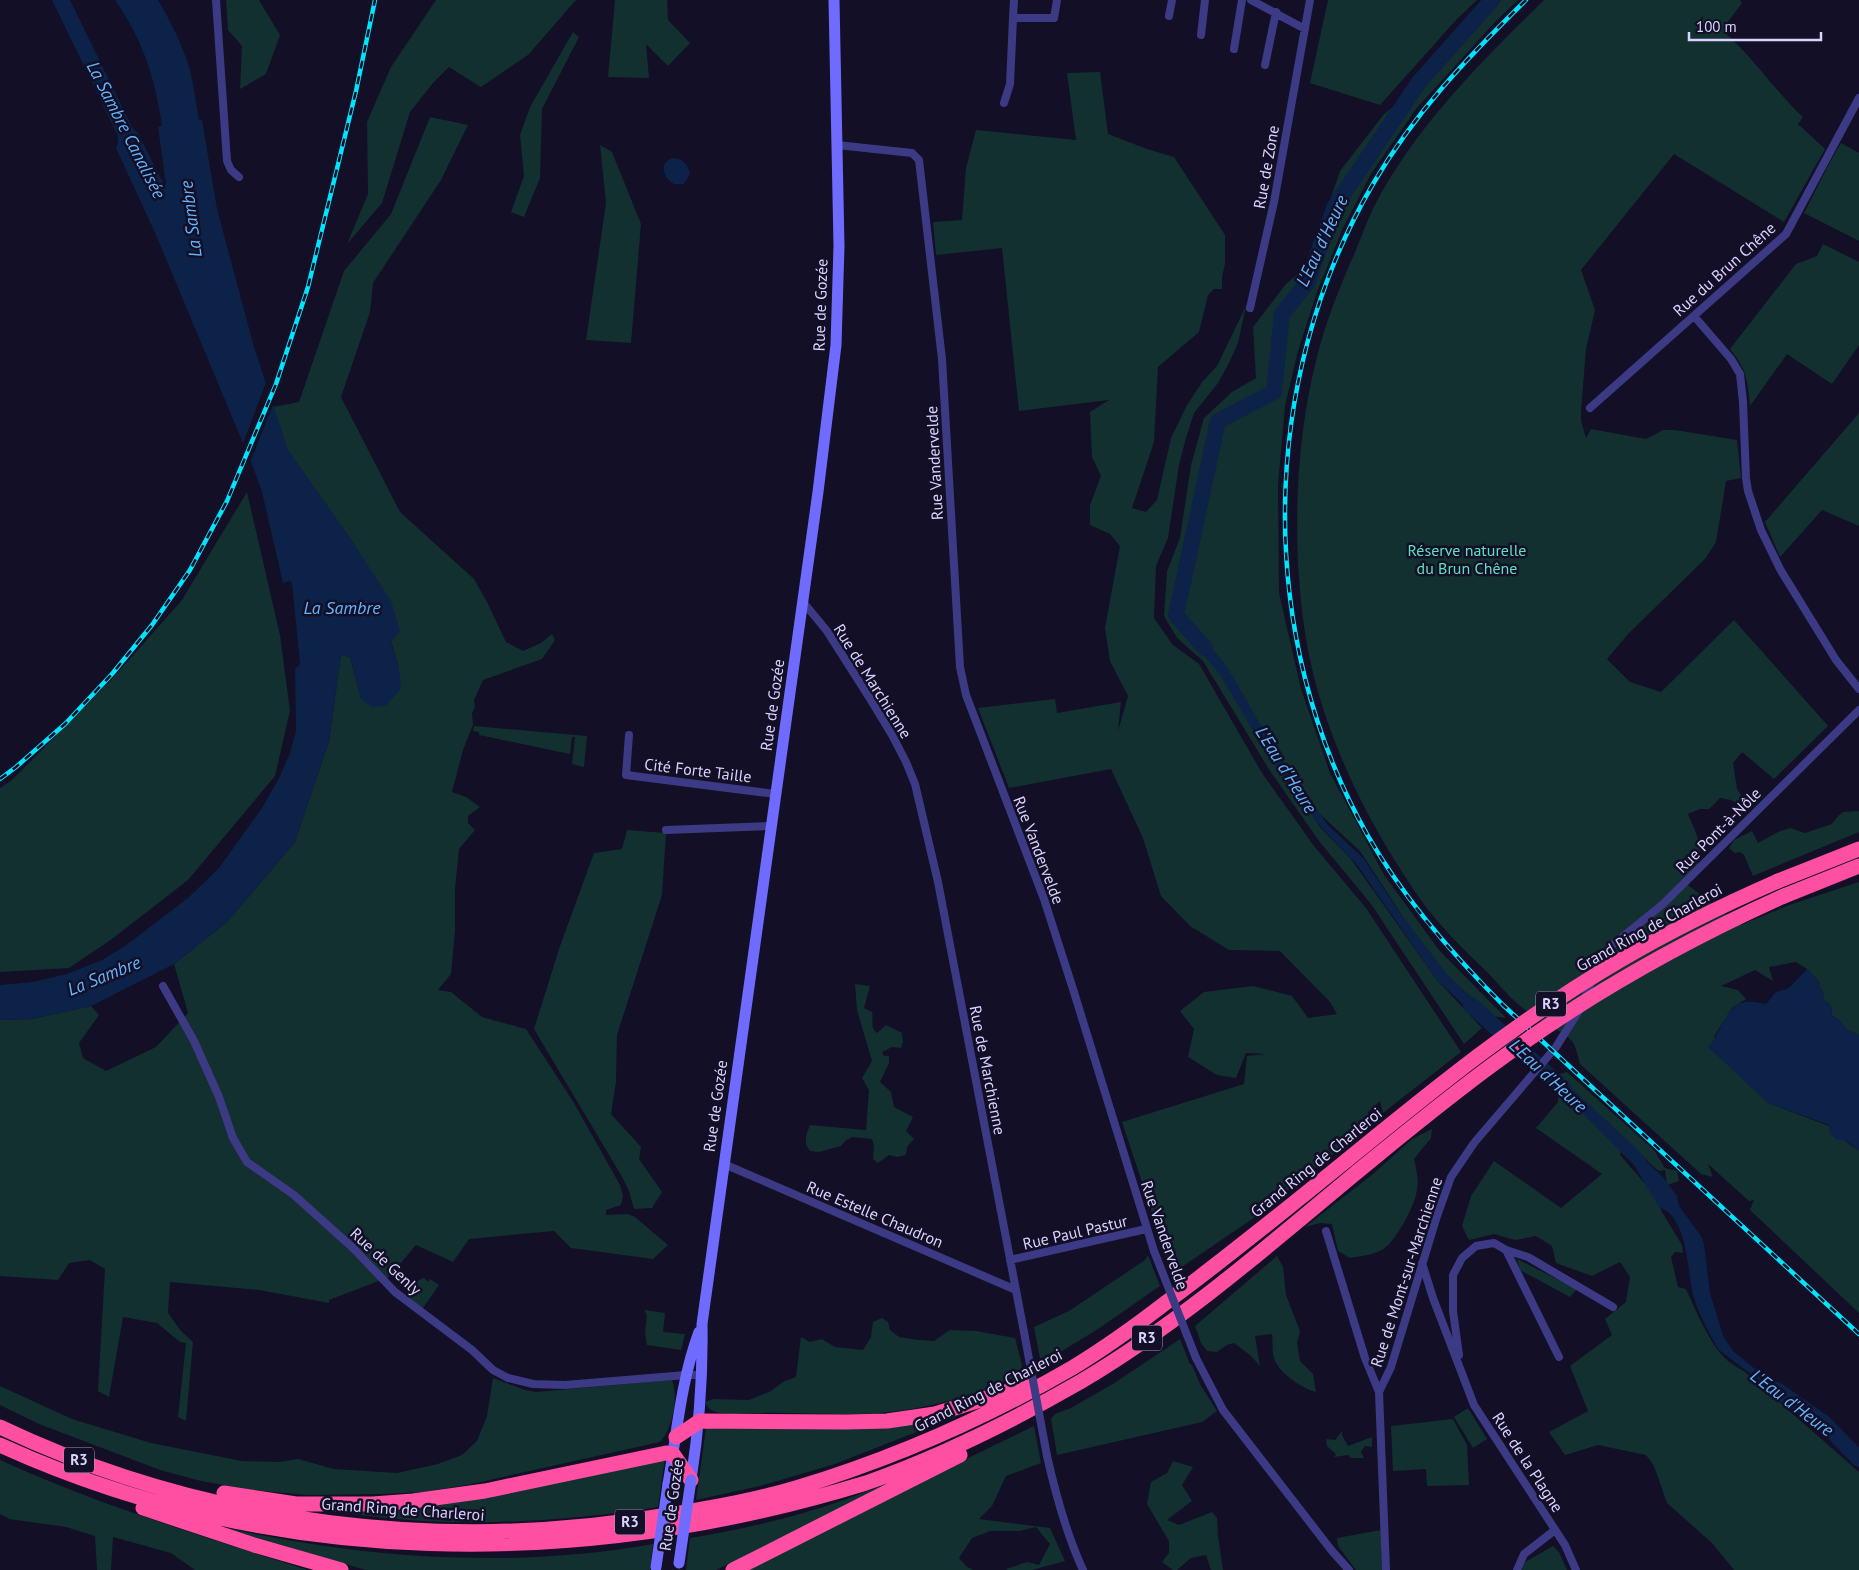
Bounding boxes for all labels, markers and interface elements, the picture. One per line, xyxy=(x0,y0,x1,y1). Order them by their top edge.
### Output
scale bar xyxy=(1689,10,1822,42)
text: 100 m xyxy=(1696,17,1737,36)
water label: La Sambre Canalisée xyxy=(82,57,171,203)
street label: Rue de Zone xyxy=(1249,124,1283,210)
water label: La Sambre xyxy=(174,179,207,259)
water label: L'Eau d'Heure xyxy=(1290,191,1353,290)
street label: Rue du Brun Chêne xyxy=(1669,218,1779,320)
street label: Rue de Gozée xyxy=(808,258,832,352)
street label: Rue Vandervelde xyxy=(921,405,947,521)
park label: Réserve naturelle du Brun Chêne xyxy=(1408,540,1526,578)
water label: La Sambre xyxy=(303,596,381,619)
street label: Rue de Marchienne xyxy=(830,620,916,742)
street label: Rue de Gozée xyxy=(756,658,788,752)
water label: L'Eau d'Heure xyxy=(1251,722,1323,818)
street label: Cité Forte Taille xyxy=(643,754,753,786)
street label: Rue Pont-à-Nôle xyxy=(1671,783,1765,877)
street label: Rue Vandervelde xyxy=(1009,793,1069,907)
street label: Grand Ring de Charleroi xyxy=(1573,879,1725,975)
water label: La Sambre xyxy=(64,950,144,1001)
road number: R3 xyxy=(1536,992,1566,1016)
street label: Rue de Marchienne xyxy=(966,1004,1010,1136)
water label: L'Eau d'Heure xyxy=(1505,1034,1593,1118)
street label: Rue de Gozée xyxy=(699,1059,731,1153)
street label: Grand Ring de Charleroi xyxy=(1246,1103,1386,1221)
street label: Rue de Mont-sur-Marchienne xyxy=(1366,1174,1446,1370)
street label: Rue Estelle Chaudron xyxy=(804,1176,946,1252)
street label: Rue Vandervelde xyxy=(1137,1178,1193,1292)
street label: Rue Paul Pastur xyxy=(1021,1210,1130,1254)
street label: Rue de Genly xyxy=(346,1223,426,1299)
road number: R3 xyxy=(1132,1326,1162,1350)
street label: Grand Ring de Charleroi xyxy=(911,1344,1065,1436)
water label: L'Eau d'Heure xyxy=(1746,1364,1839,1442)
street label: Rue de la Plagne xyxy=(1488,1408,1568,1516)
road number: R3 xyxy=(64,1448,94,1472)
street label: Rue de Gozée xyxy=(655,1458,687,1552)
street label: Grand Ring de Charleroi xyxy=(321,1493,485,1525)
road number: R3 xyxy=(615,1510,645,1534)

